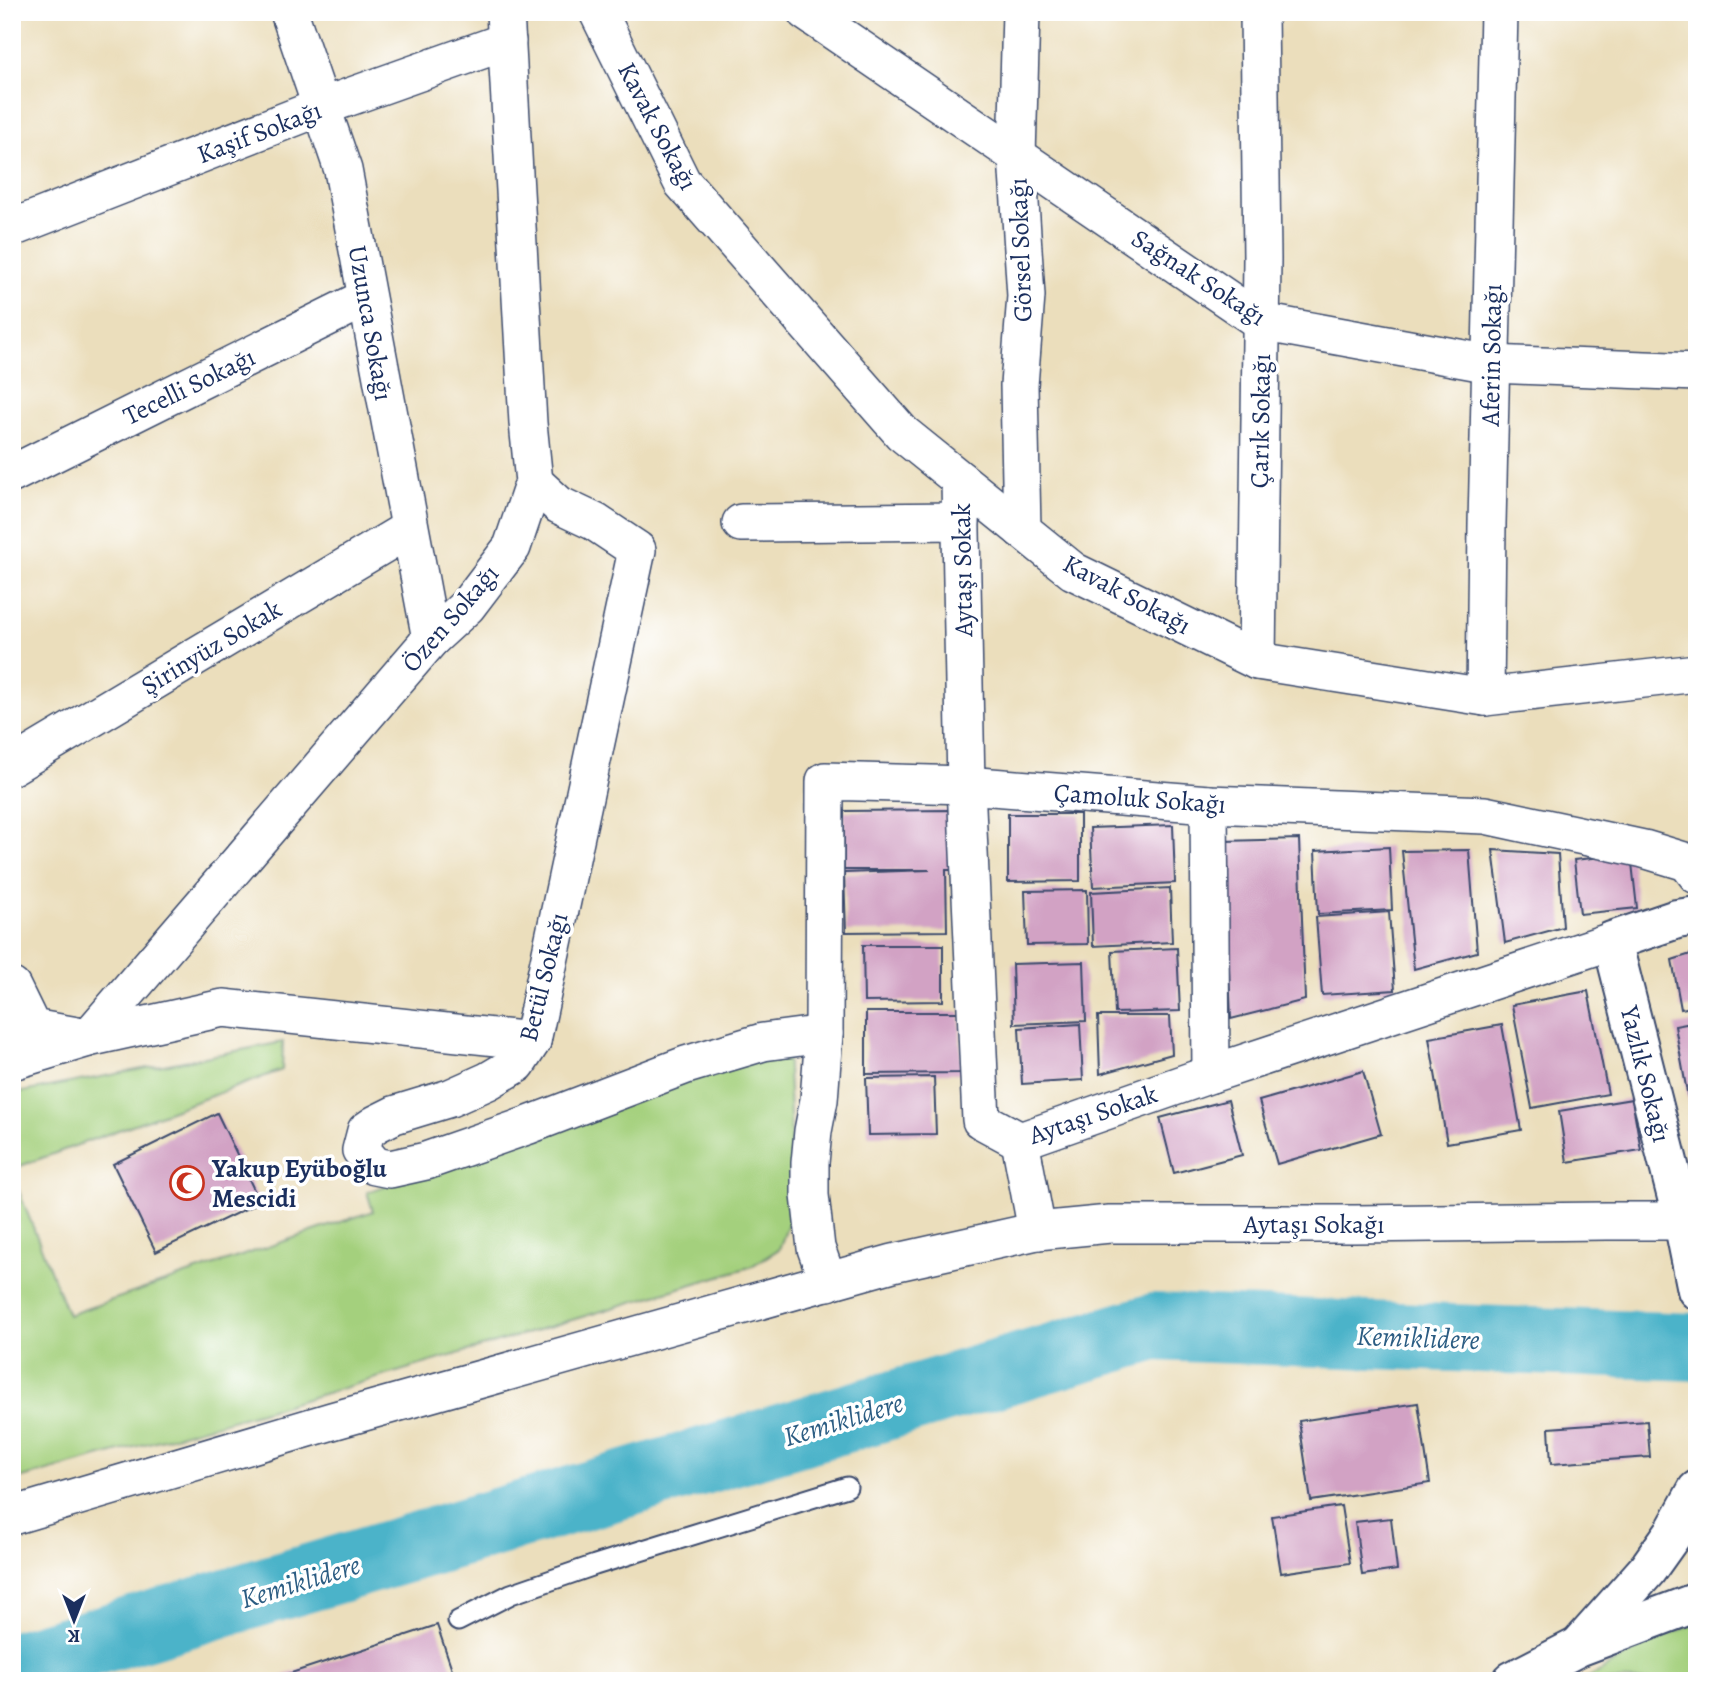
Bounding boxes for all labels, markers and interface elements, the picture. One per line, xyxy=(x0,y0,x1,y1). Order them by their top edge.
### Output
street label: Kavak Sokağı xyxy=(609,56,706,196)
street label: Kaşif Sokağı xyxy=(192,93,326,172)
street label: Görsel Sokağı xyxy=(1000,177,1041,323)
street label: Sağnak Sokağı xyxy=(1125,221,1273,334)
street label: Uzunca Sokağı xyxy=(340,243,401,403)
street label: Aferin Sokağı xyxy=(1473,283,1510,428)
street label: Tecelli Sokağı xyxy=(117,339,261,433)
street label: Çarık Sokağı xyxy=(1242,353,1279,489)
street label: Aytaşı Sokak xyxy=(944,503,981,638)
street label: Kavak Sokağı xyxy=(1057,546,1197,643)
street label: Özen Sokağı xyxy=(394,557,507,680)
street label: Şirinyüz Sokak xyxy=(134,592,288,703)
street label: Çamoluk Sokağı xyxy=(1053,775,1227,822)
street label: Betül Sokağı xyxy=(511,909,576,1045)
street label: Yazlık Sokağı xyxy=(1611,1001,1679,1146)
street label: Aytaşı Sokak xyxy=(1023,1076,1162,1153)
place label: Yakup Eyüboğlu Mescidi xyxy=(211,1151,388,1216)
mosque icon: Yakup Eyüboğlu Mescidi xyxy=(168,1164,206,1202)
street label: Aytaşı Sokağı xyxy=(1243,1207,1384,1242)
water label: Kemiklidere xyxy=(1356,1317,1480,1359)
water label: Kemiklidere xyxy=(779,1384,908,1456)
water label: Kemiklidere xyxy=(236,1546,365,1618)
north arrow xyxy=(38,1584,108,1654)
text: K xyxy=(67,1623,80,1649)

